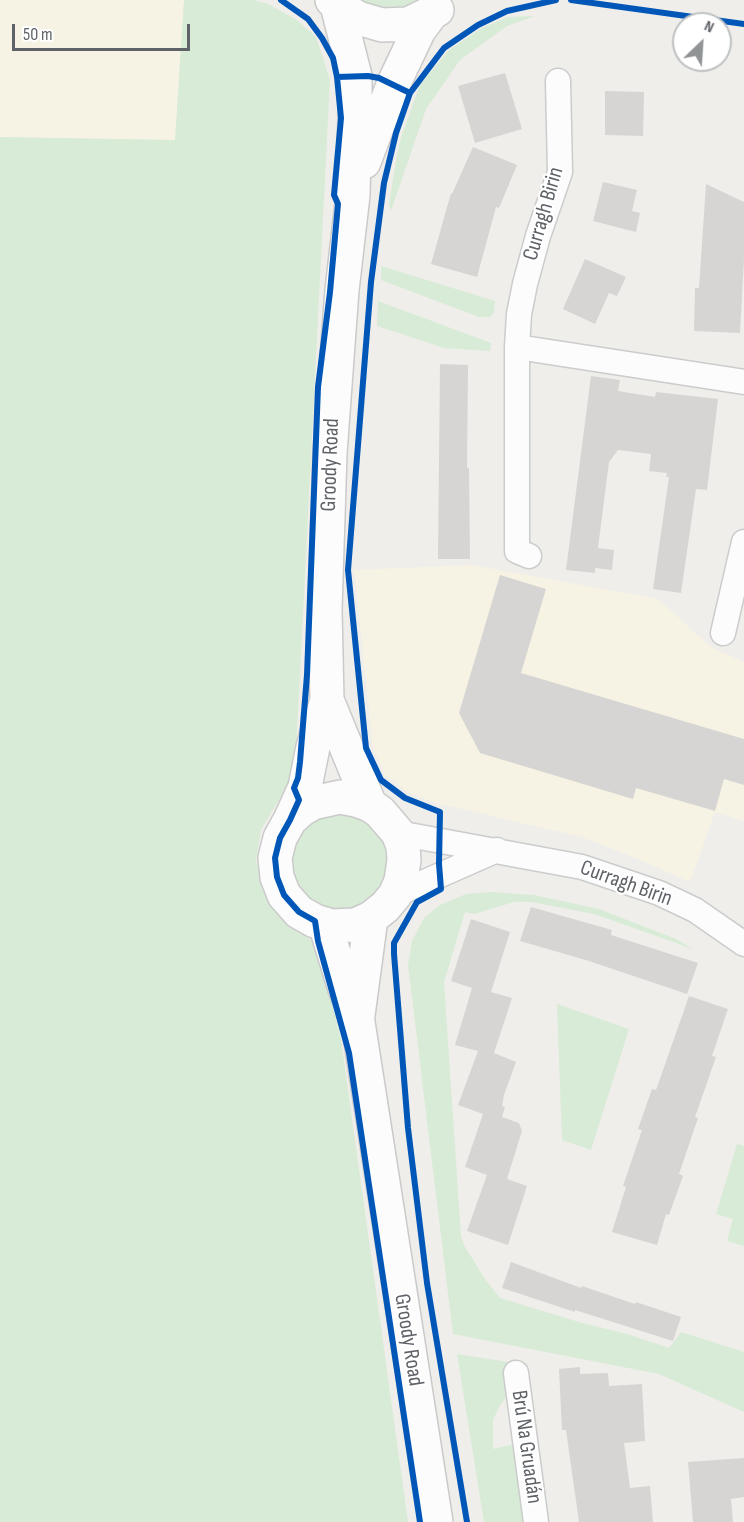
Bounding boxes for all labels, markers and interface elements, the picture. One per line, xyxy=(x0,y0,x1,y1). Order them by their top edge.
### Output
scale bar xyxy=(15,12,194,50)
north arrow xyxy=(672,12,732,72)
text: N xyxy=(701,17,717,37)
text: 50 m xyxy=(23,24,53,45)
street label: Curragh Birin xyxy=(518,164,570,264)
street label: Groody Road xyxy=(316,418,346,512)
street label: Curragh Birin xyxy=(576,855,676,913)
street label: Groody Road xyxy=(388,1292,428,1388)
street label: Brú Na Gruadán xyxy=(505,1389,547,1505)

